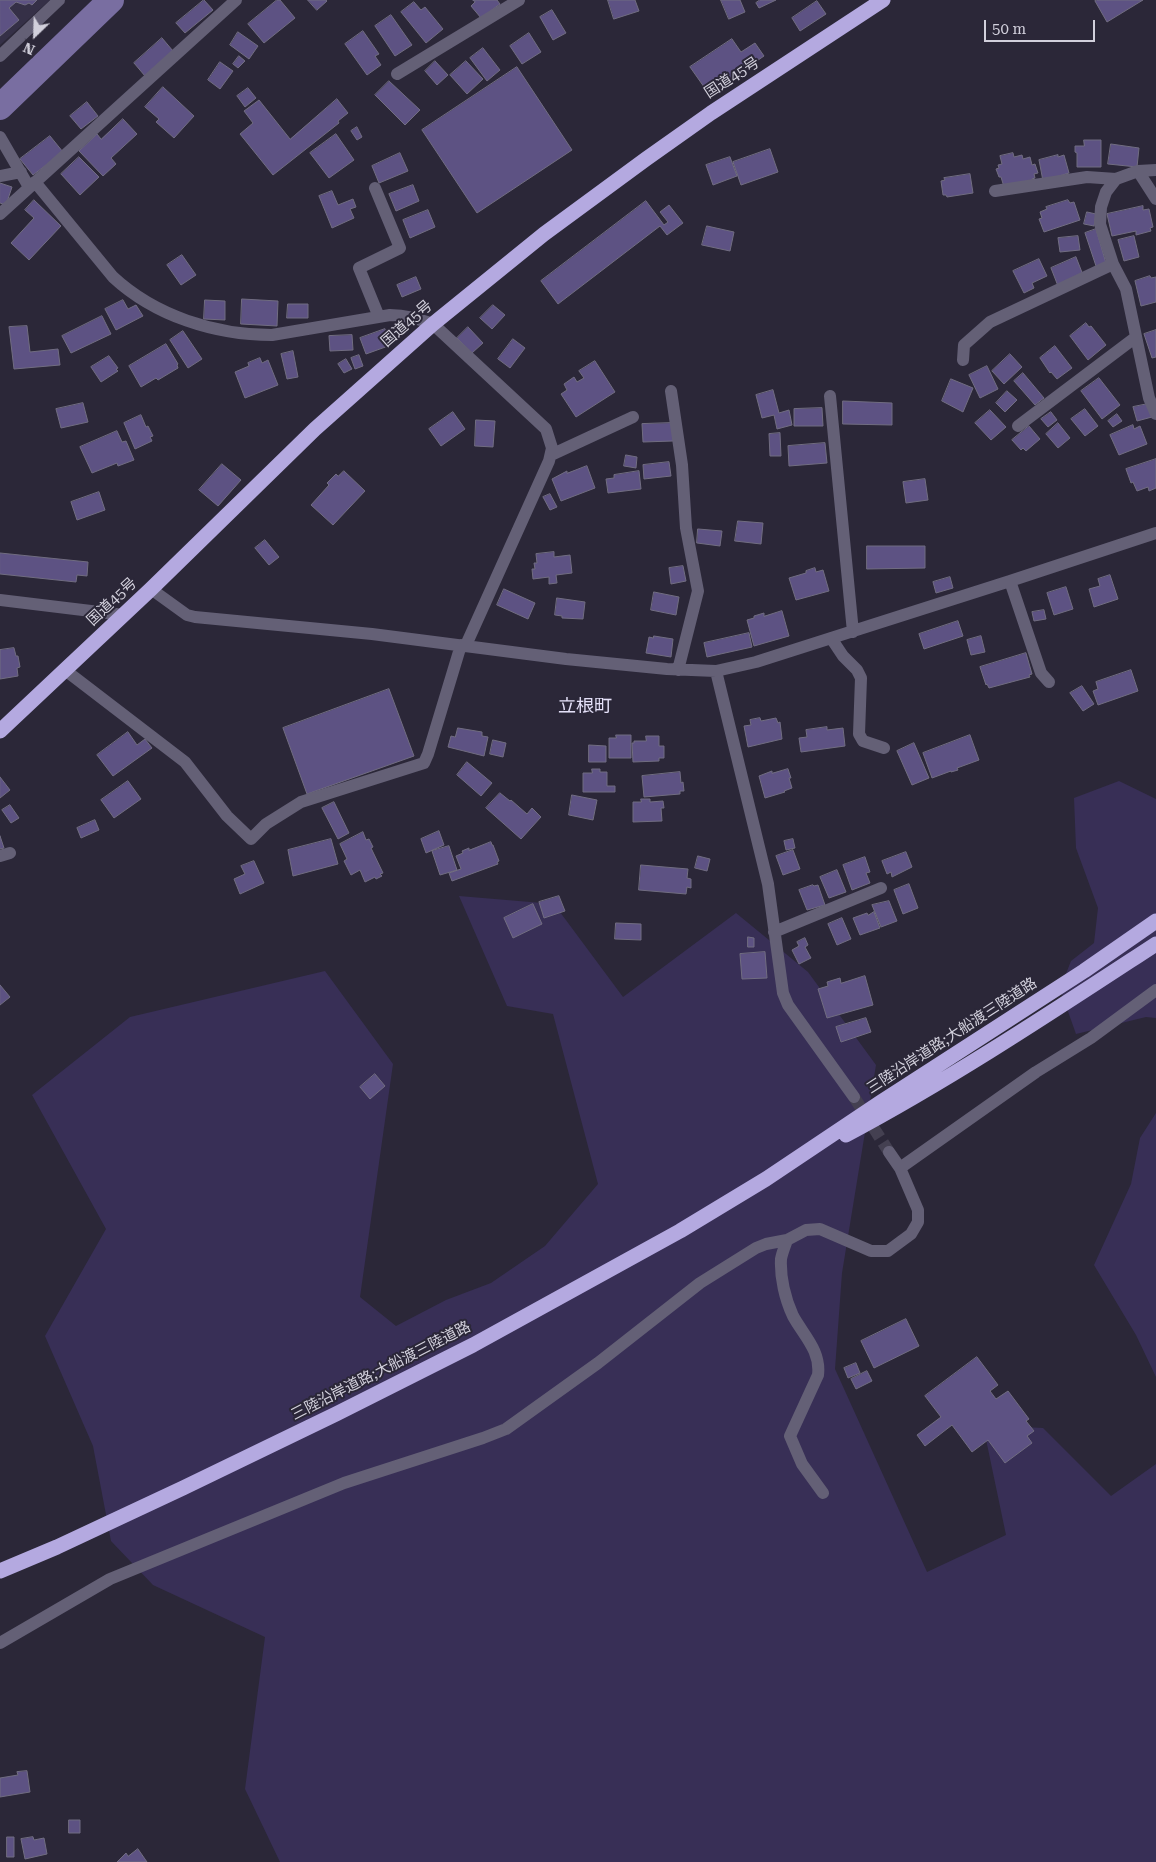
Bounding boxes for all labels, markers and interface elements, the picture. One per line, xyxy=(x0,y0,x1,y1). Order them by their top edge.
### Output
north arrow xyxy=(10,10,60,60)
scale bar xyxy=(986,10,1097,42)
text: 50 m xyxy=(992,20,1026,38)
text: N xyxy=(21,39,37,58)
street label: 国道45号 xyxy=(701,54,763,102)
street label: 国道45号 xyxy=(378,297,436,351)
street label: 国道45号 xyxy=(83,574,141,630)
district label: 立根町 xyxy=(558,696,612,718)
street label: 三陸沿岸道路;大船渡三陸道路 xyxy=(864,974,1040,1098)
street label: 三陸沿岸道路;大船渡三陸道路 xyxy=(288,1318,474,1424)

